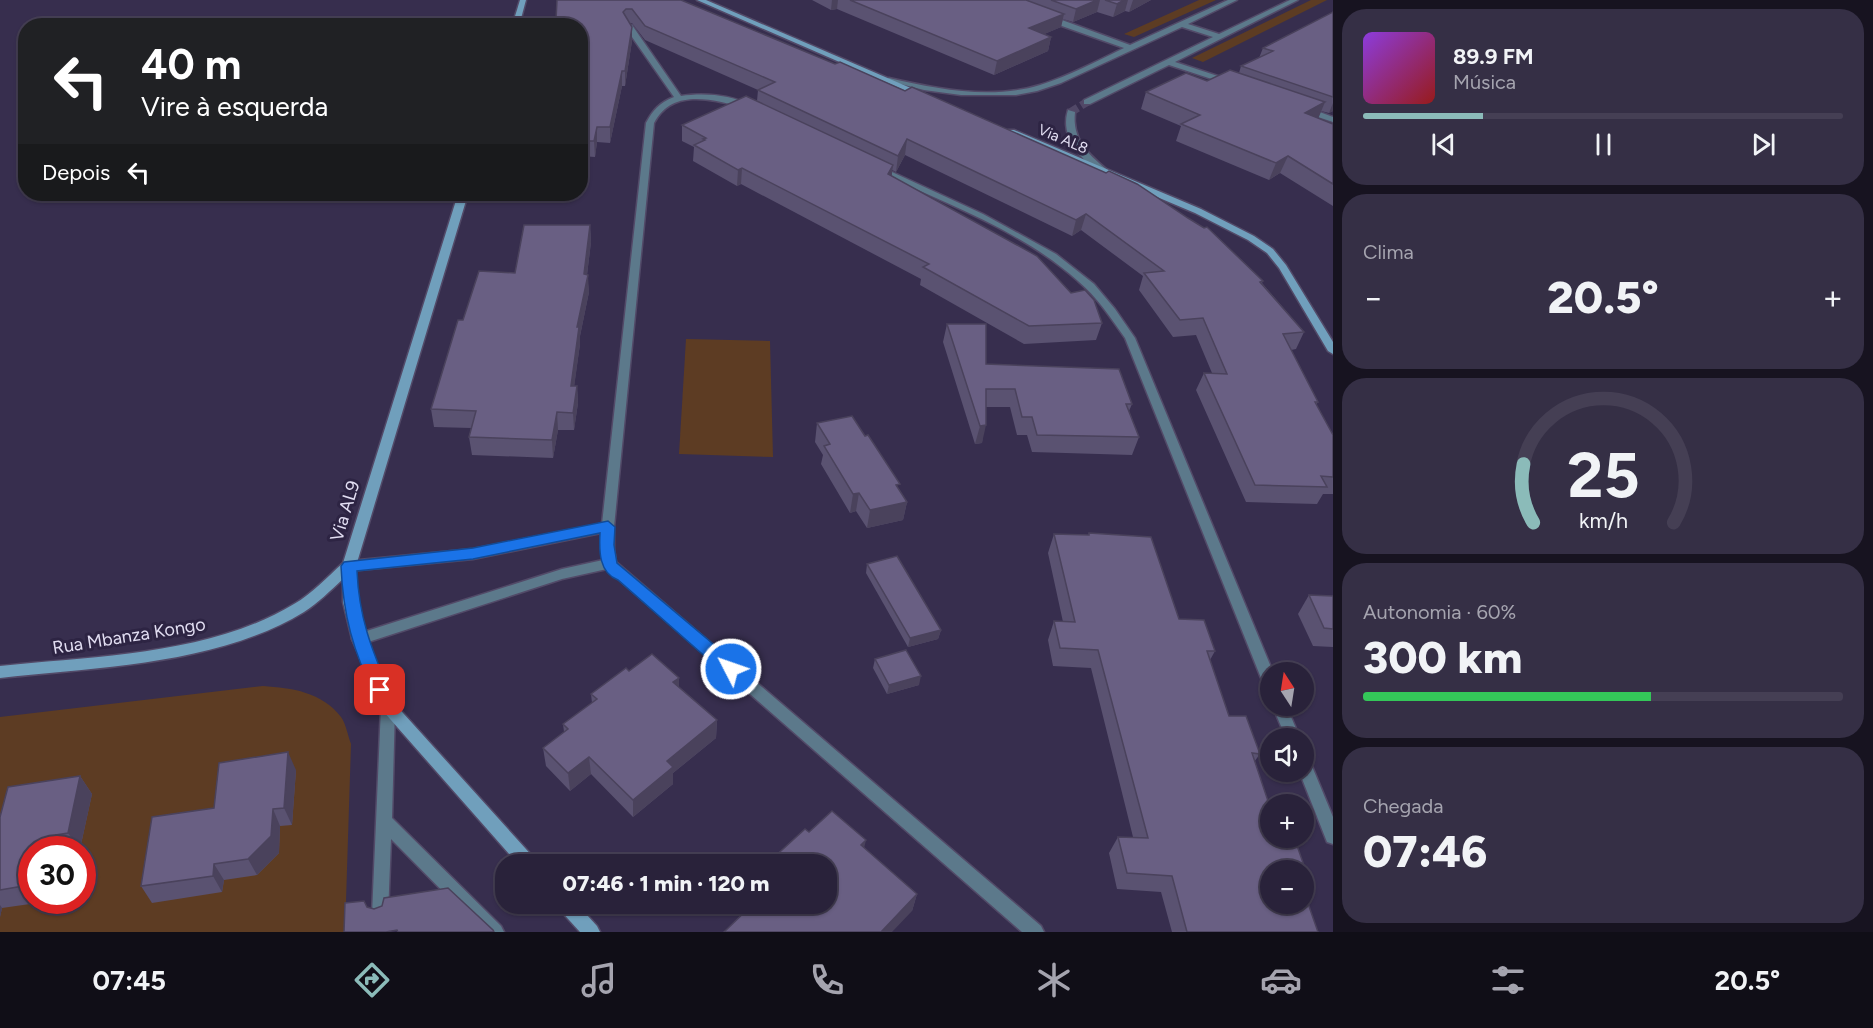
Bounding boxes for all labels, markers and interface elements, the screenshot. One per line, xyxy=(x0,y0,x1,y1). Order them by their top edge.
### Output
text: 40 m xyxy=(141,39,241,90)
icon: left xyxy=(42,42,120,120)
text: 89.9 FM xyxy=(1453,43,1534,70)
text: Música xyxy=(1453,70,1516,94)
text: Vire à esquerda xyxy=(141,90,328,123)
street label: Via AL8 xyxy=(1035,120,1091,158)
icon: previous xyxy=(1427,128,1460,161)
icon: pause xyxy=(1587,128,1620,161)
icon: next xyxy=(1747,128,1780,161)
icon: left xyxy=(122,156,155,189)
text: Depois xyxy=(42,159,110,186)
text: Clima xyxy=(1363,240,1414,264)
text: 20.5° xyxy=(1547,270,1659,324)
text: − xyxy=(1363,278,1384,317)
text: + xyxy=(1822,278,1843,317)
text: 25 xyxy=(1567,438,1639,513)
street label: Via AL9 xyxy=(325,478,365,544)
text: km/h xyxy=(1579,508,1627,533)
text: Autonomia · 60% xyxy=(1363,600,1516,624)
street label: Rua Mbanza Kongo xyxy=(51,613,207,659)
text: 300 km xyxy=(1363,630,1522,684)
position arrow xyxy=(699,637,763,701)
north arrow xyxy=(1260,662,1314,716)
map controls xyxy=(1260,662,1314,914)
pin xyxy=(354,664,405,715)
icon: arrive xyxy=(363,673,396,706)
button: sound xyxy=(1260,728,1314,782)
button: + xyxy=(1260,794,1314,848)
text: Chegada xyxy=(1363,794,1443,818)
text: 07:46 xyxy=(1363,824,1487,878)
speed limit sign: 30 xyxy=(18,836,96,914)
button: − xyxy=(1260,860,1314,914)
text: 07:46 · 1 min · 120 m xyxy=(563,870,769,897)
icon: directions xyxy=(351,959,393,1001)
icon: music xyxy=(578,959,620,1001)
icon: phone xyxy=(806,959,848,1001)
icon: climate xyxy=(1033,959,1075,1001)
icon: car xyxy=(1260,959,1302,1001)
icon: filters xyxy=(1487,959,1529,1001)
text: 07:45 xyxy=(93,964,166,997)
text: 20.5° xyxy=(1715,964,1780,997)

